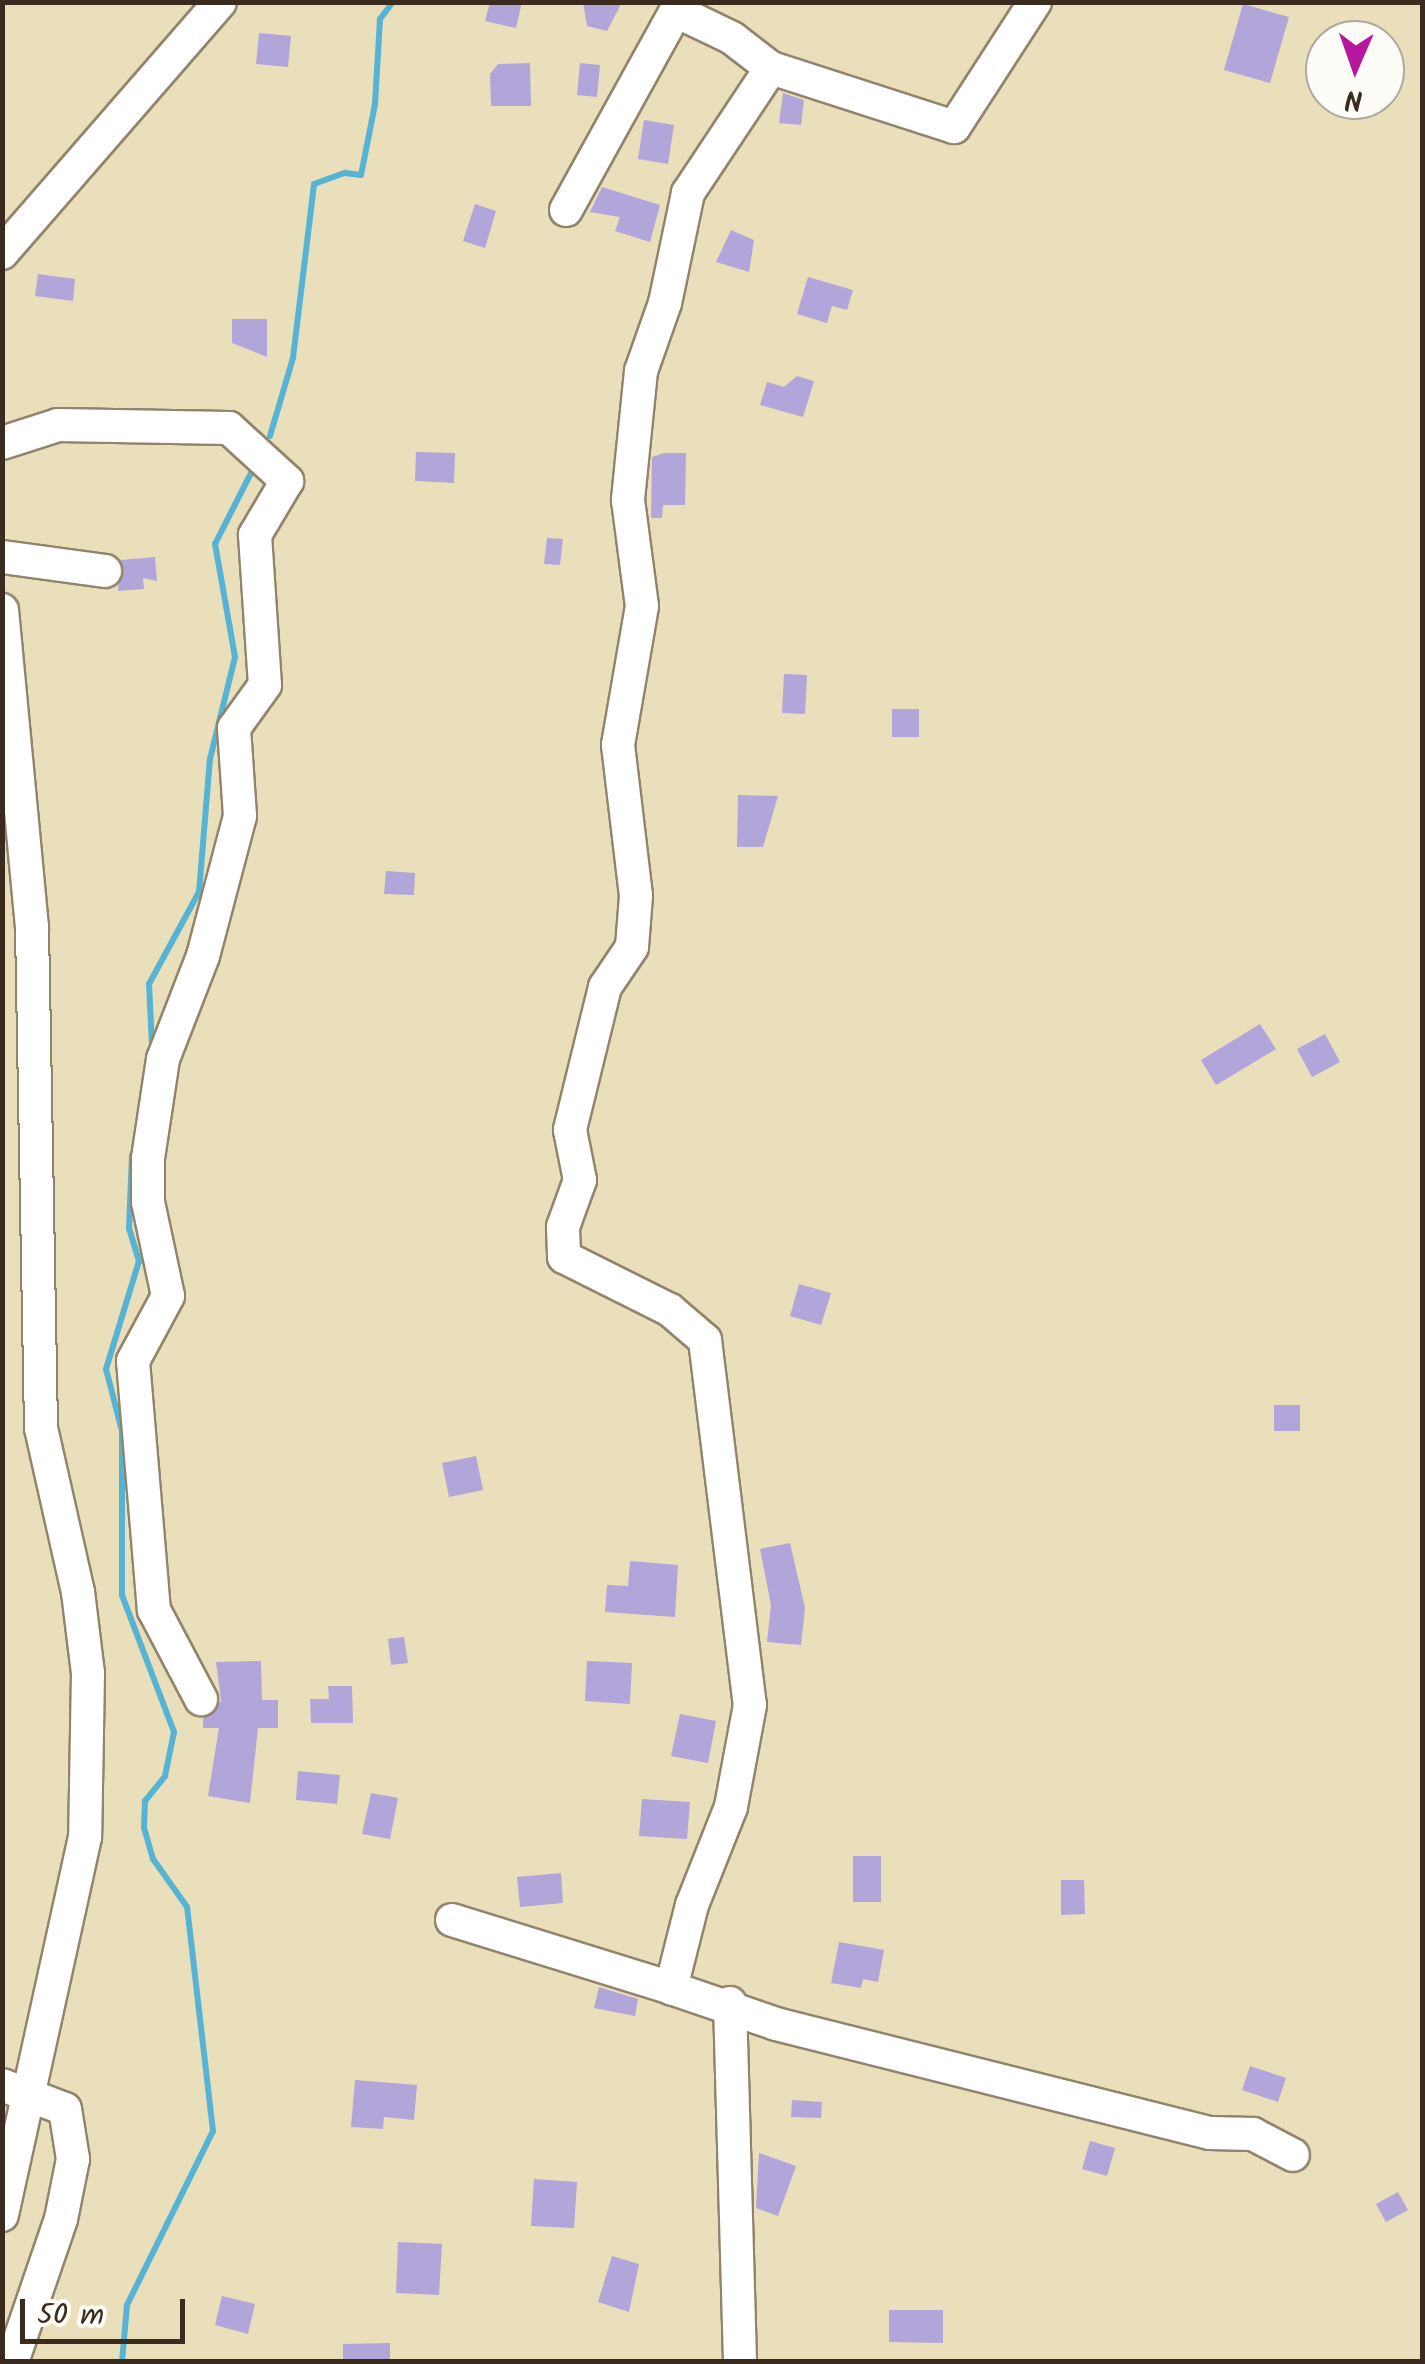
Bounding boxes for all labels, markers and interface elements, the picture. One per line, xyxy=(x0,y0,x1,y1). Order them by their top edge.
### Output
north arrow xyxy=(1305,20,1405,120)
text: N xyxy=(1344,76,1364,121)
scale bar xyxy=(25,2279,190,2341)
text: 50 m xyxy=(37,2292,104,2340)

